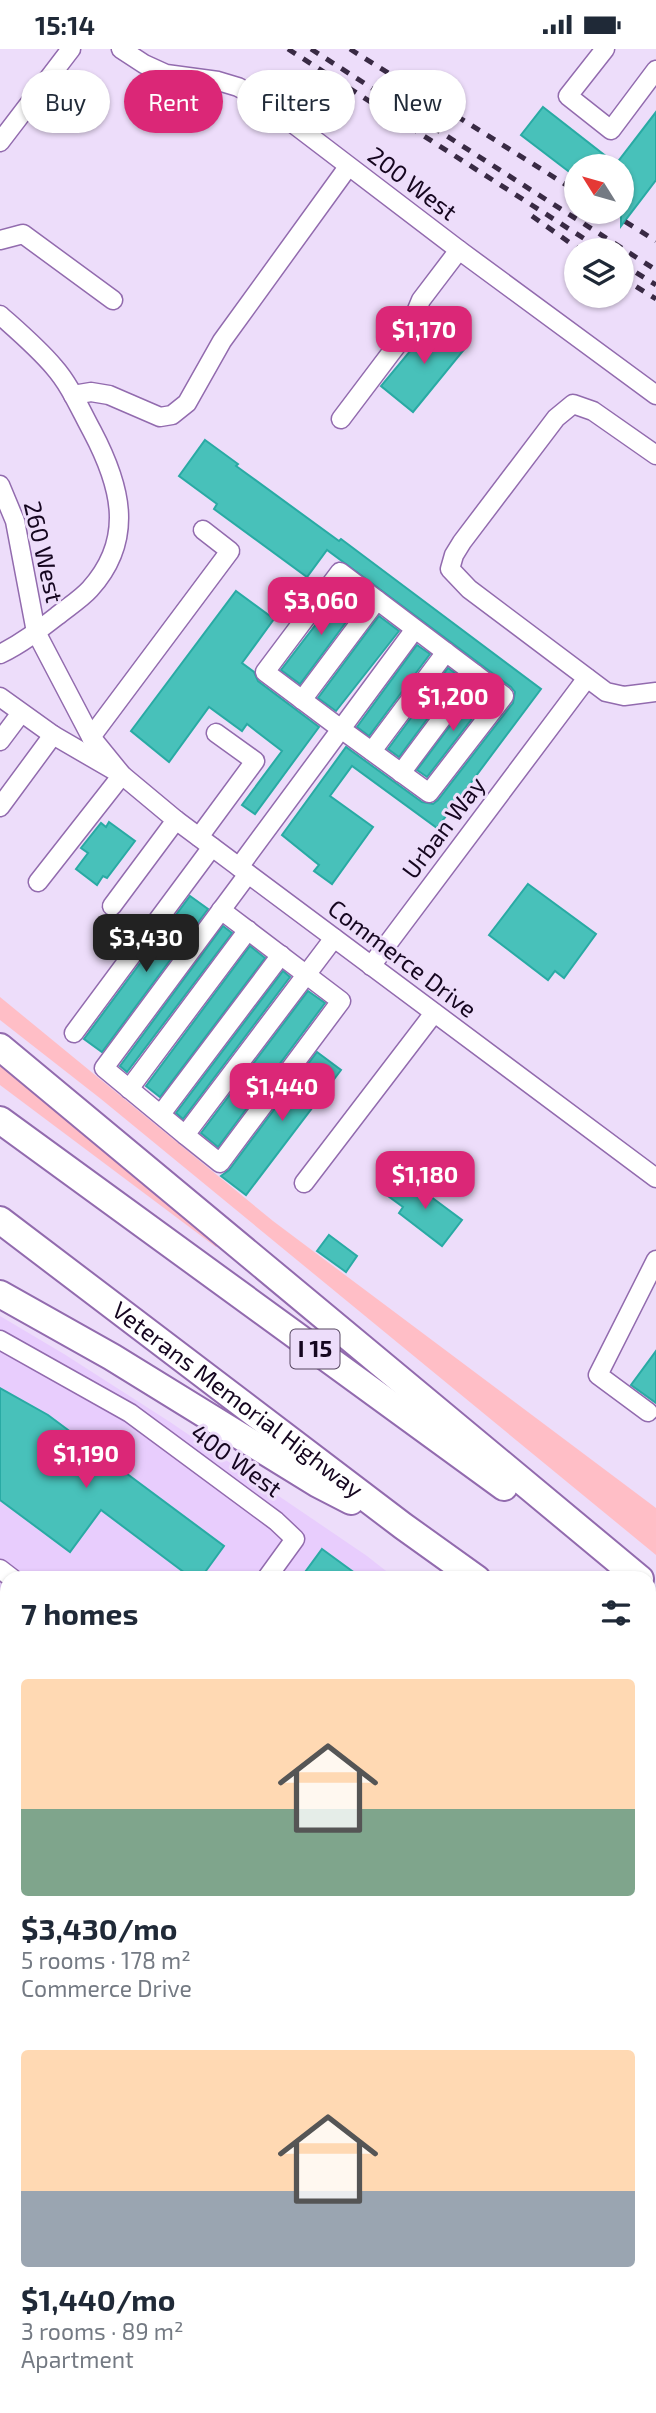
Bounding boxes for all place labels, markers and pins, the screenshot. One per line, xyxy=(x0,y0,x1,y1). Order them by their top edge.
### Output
pin: $1,170 xyxy=(367,307,481,366)
pin: $3,060 xyxy=(264,577,378,637)
pin: $1,200 xyxy=(396,673,510,733)
pin: $3,430 xyxy=(89,915,203,974)
pin: $1,440 xyxy=(225,1063,339,1123)
pin: $1,180 xyxy=(368,1151,482,1211)
pin: $1,190 xyxy=(29,1431,143,1490)

